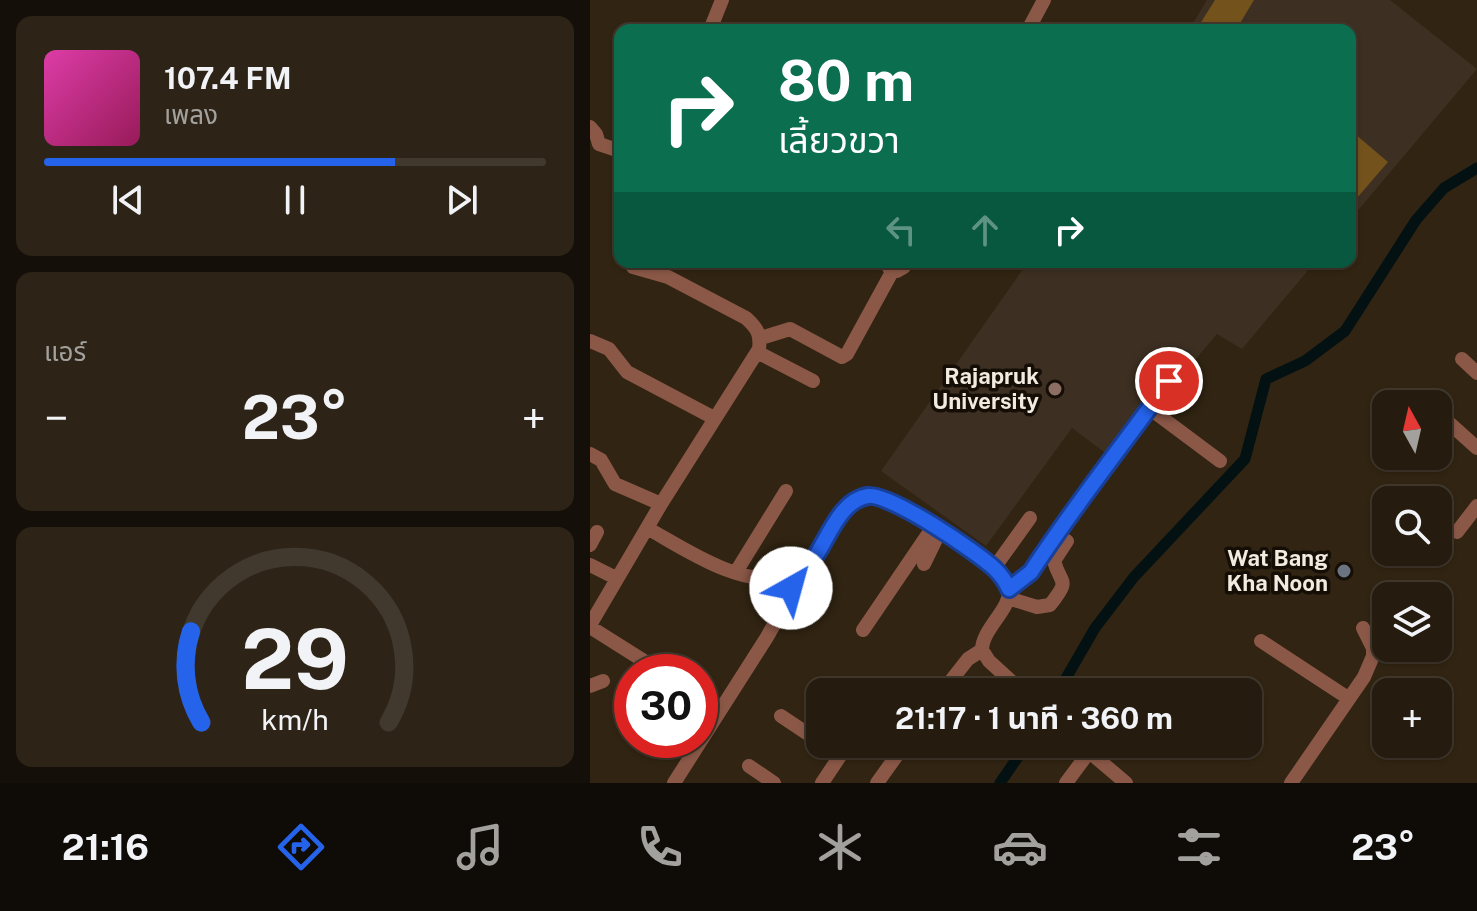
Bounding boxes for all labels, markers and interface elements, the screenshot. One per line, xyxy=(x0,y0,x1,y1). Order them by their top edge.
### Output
text: 80 m xyxy=(778,48,914,114)
icon: right xyxy=(646,56,750,160)
text: 107.4 FM xyxy=(164,60,291,96)
text: เพลง xyxy=(164,99,218,130)
text: เลี้ยวขวา xyxy=(778,119,900,161)
icon: previous xyxy=(106,178,150,222)
icon: pause xyxy=(273,178,317,222)
icon: next xyxy=(440,178,484,222)
icon: left xyxy=(879,208,923,252)
icon: ahead xyxy=(963,208,1007,252)
icon: right xyxy=(1047,208,1091,252)
text: แอร์ xyxy=(44,336,86,367)
pin xyxy=(1135,347,1203,415)
icon: arrive xyxy=(1147,359,1191,403)
place label: Rajapruk University xyxy=(932,363,1040,414)
marker: Rajapruk University xyxy=(1046,380,1064,398)
text: 23° xyxy=(242,382,348,453)
north arrow xyxy=(1372,390,1452,470)
map controls xyxy=(1372,390,1452,758)
text: − xyxy=(44,392,68,444)
text: + xyxy=(522,392,546,444)
button: search xyxy=(1372,486,1452,566)
place label: Wat Bang Kha Noon xyxy=(1227,545,1328,596)
position arrow xyxy=(749,546,833,630)
marker: Wat Bang Kha Noon xyxy=(1335,562,1353,580)
button: layers xyxy=(1372,582,1452,662)
text: 29 xyxy=(241,610,349,708)
speed limit sign: 30 xyxy=(614,654,718,758)
button: + xyxy=(1372,678,1452,758)
text: 21:17 · 1 นาที · 360 m xyxy=(895,700,1173,736)
text: km/h xyxy=(261,703,329,736)
icon: directions xyxy=(273,819,329,875)
icon: music xyxy=(452,819,508,875)
icon: phone xyxy=(632,819,688,875)
icon: climate xyxy=(812,819,868,875)
icon: car xyxy=(992,819,1048,875)
icon: filters xyxy=(1171,819,1227,875)
text: 21:16 xyxy=(62,826,149,868)
text: 23° xyxy=(1351,826,1415,868)

